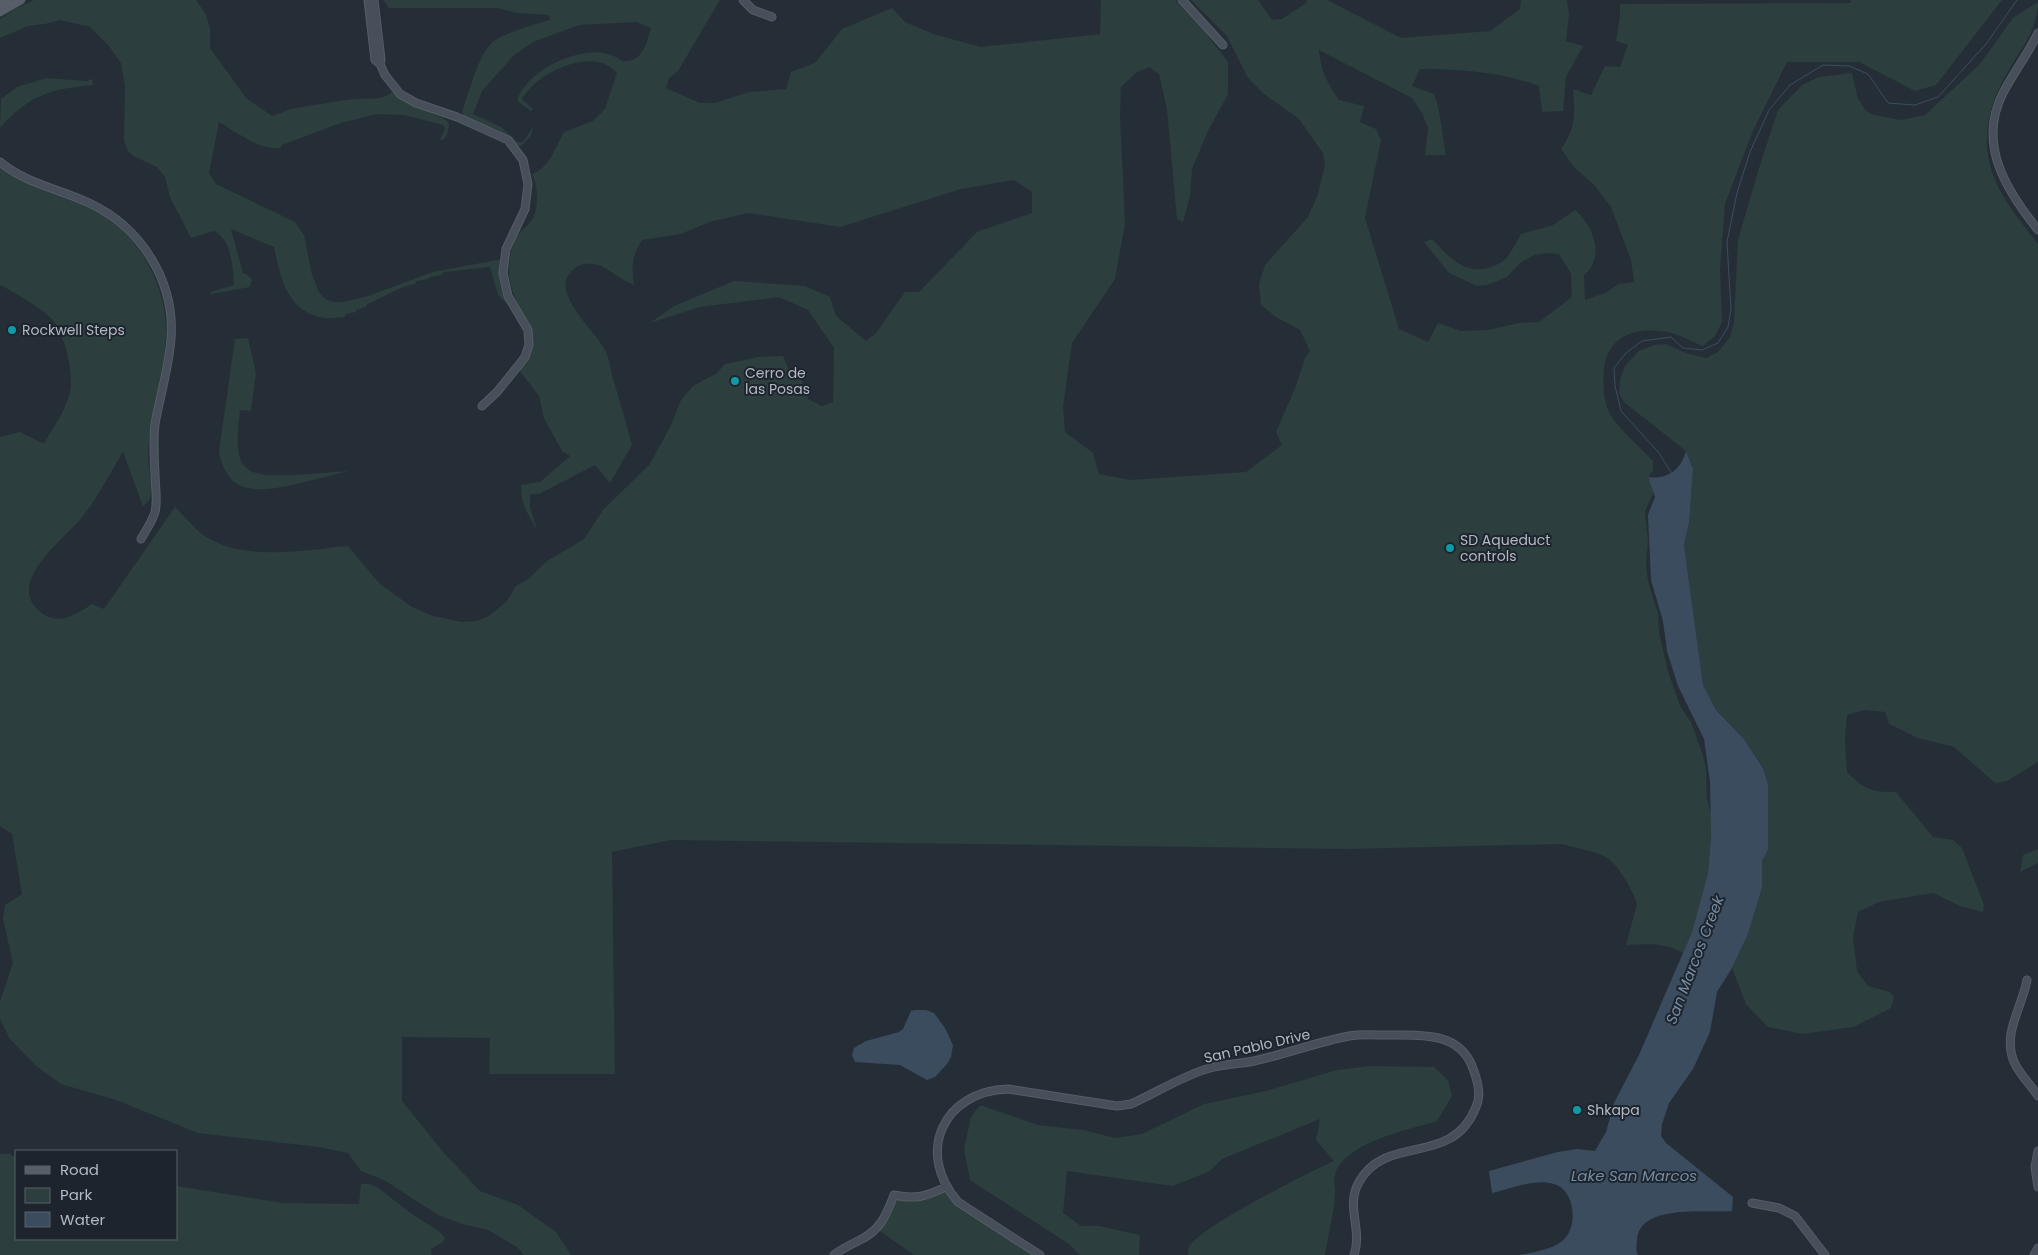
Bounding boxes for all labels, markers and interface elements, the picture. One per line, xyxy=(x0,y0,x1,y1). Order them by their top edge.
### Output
place label: Rockwell Steps xyxy=(22,320,125,340)
marker: Rockwell Steps xyxy=(6,324,18,336)
place label: Cerro de las Posas xyxy=(745,363,810,399)
marker: Cerro de las Posas xyxy=(729,375,741,387)
place label: SD Aqueduct controls xyxy=(1460,530,1550,566)
marker: SD Aqueduct controls xyxy=(1444,542,1456,554)
water label: San Marcos Creek xyxy=(1660,891,1729,1027)
street label: San Pablo Drive xyxy=(1202,1024,1312,1068)
place label: Shkapa xyxy=(1587,1100,1640,1120)
marker: Shkapa xyxy=(1571,1104,1583,1116)
legend xyxy=(15,1150,178,1240)
text: Road xyxy=(60,1159,99,1180)
water label: Lake San Marcos xyxy=(1571,1165,1697,1186)
text: Park xyxy=(60,1184,92,1205)
text: Water xyxy=(60,1209,106,1230)

